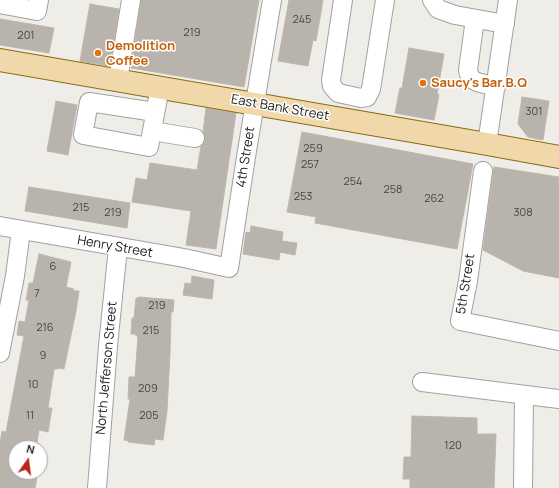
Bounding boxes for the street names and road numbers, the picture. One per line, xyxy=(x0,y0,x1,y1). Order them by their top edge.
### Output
street label: East Bank Street xyxy=(230,92,330,124)
street label: 4th Street xyxy=(233,125,259,189)
street label: Henry Street xyxy=(76,233,154,261)
street label: 5th Street xyxy=(454,253,478,315)
street label: North Jefferson Street xyxy=(93,301,121,435)

